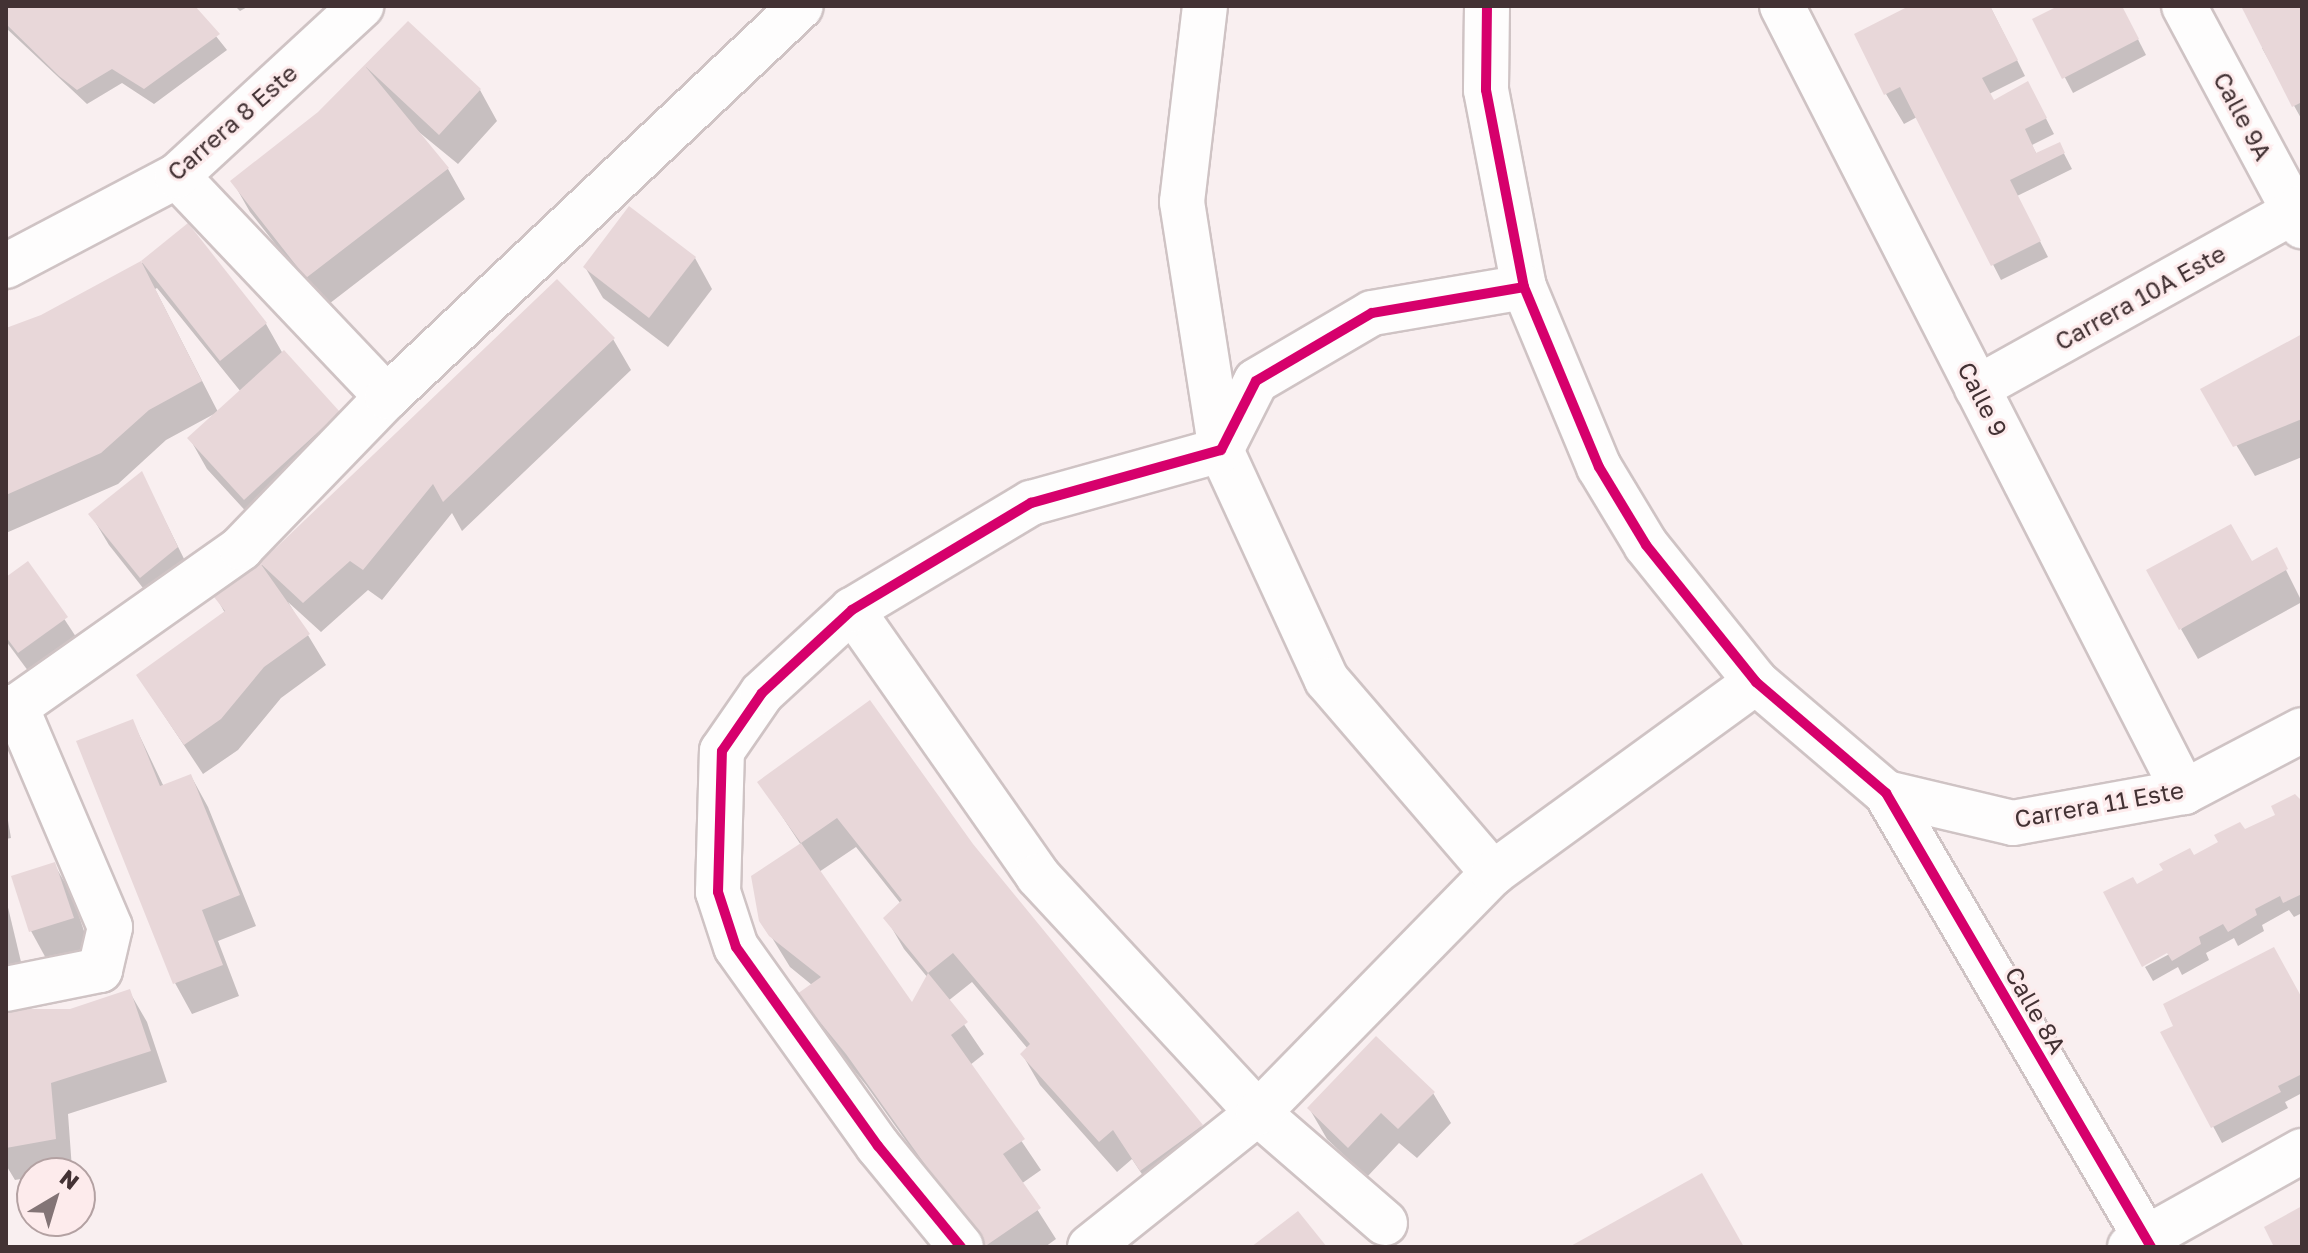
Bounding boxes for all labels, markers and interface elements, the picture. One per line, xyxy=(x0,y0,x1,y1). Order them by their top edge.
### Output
street label: Carrera 8 Este xyxy=(161,58,303,186)
street label: Calle 9A xyxy=(2208,67,2278,165)
street label: Carrera 10A Este xyxy=(2050,238,2230,356)
street label: Calle 9 xyxy=(1952,357,2014,441)
street label: Carrera 11 Este xyxy=(2012,775,2186,833)
street label: Calle 8A xyxy=(2000,961,2072,1059)
north arrow xyxy=(16,1157,96,1237)
text: N xyxy=(55,1163,85,1195)

